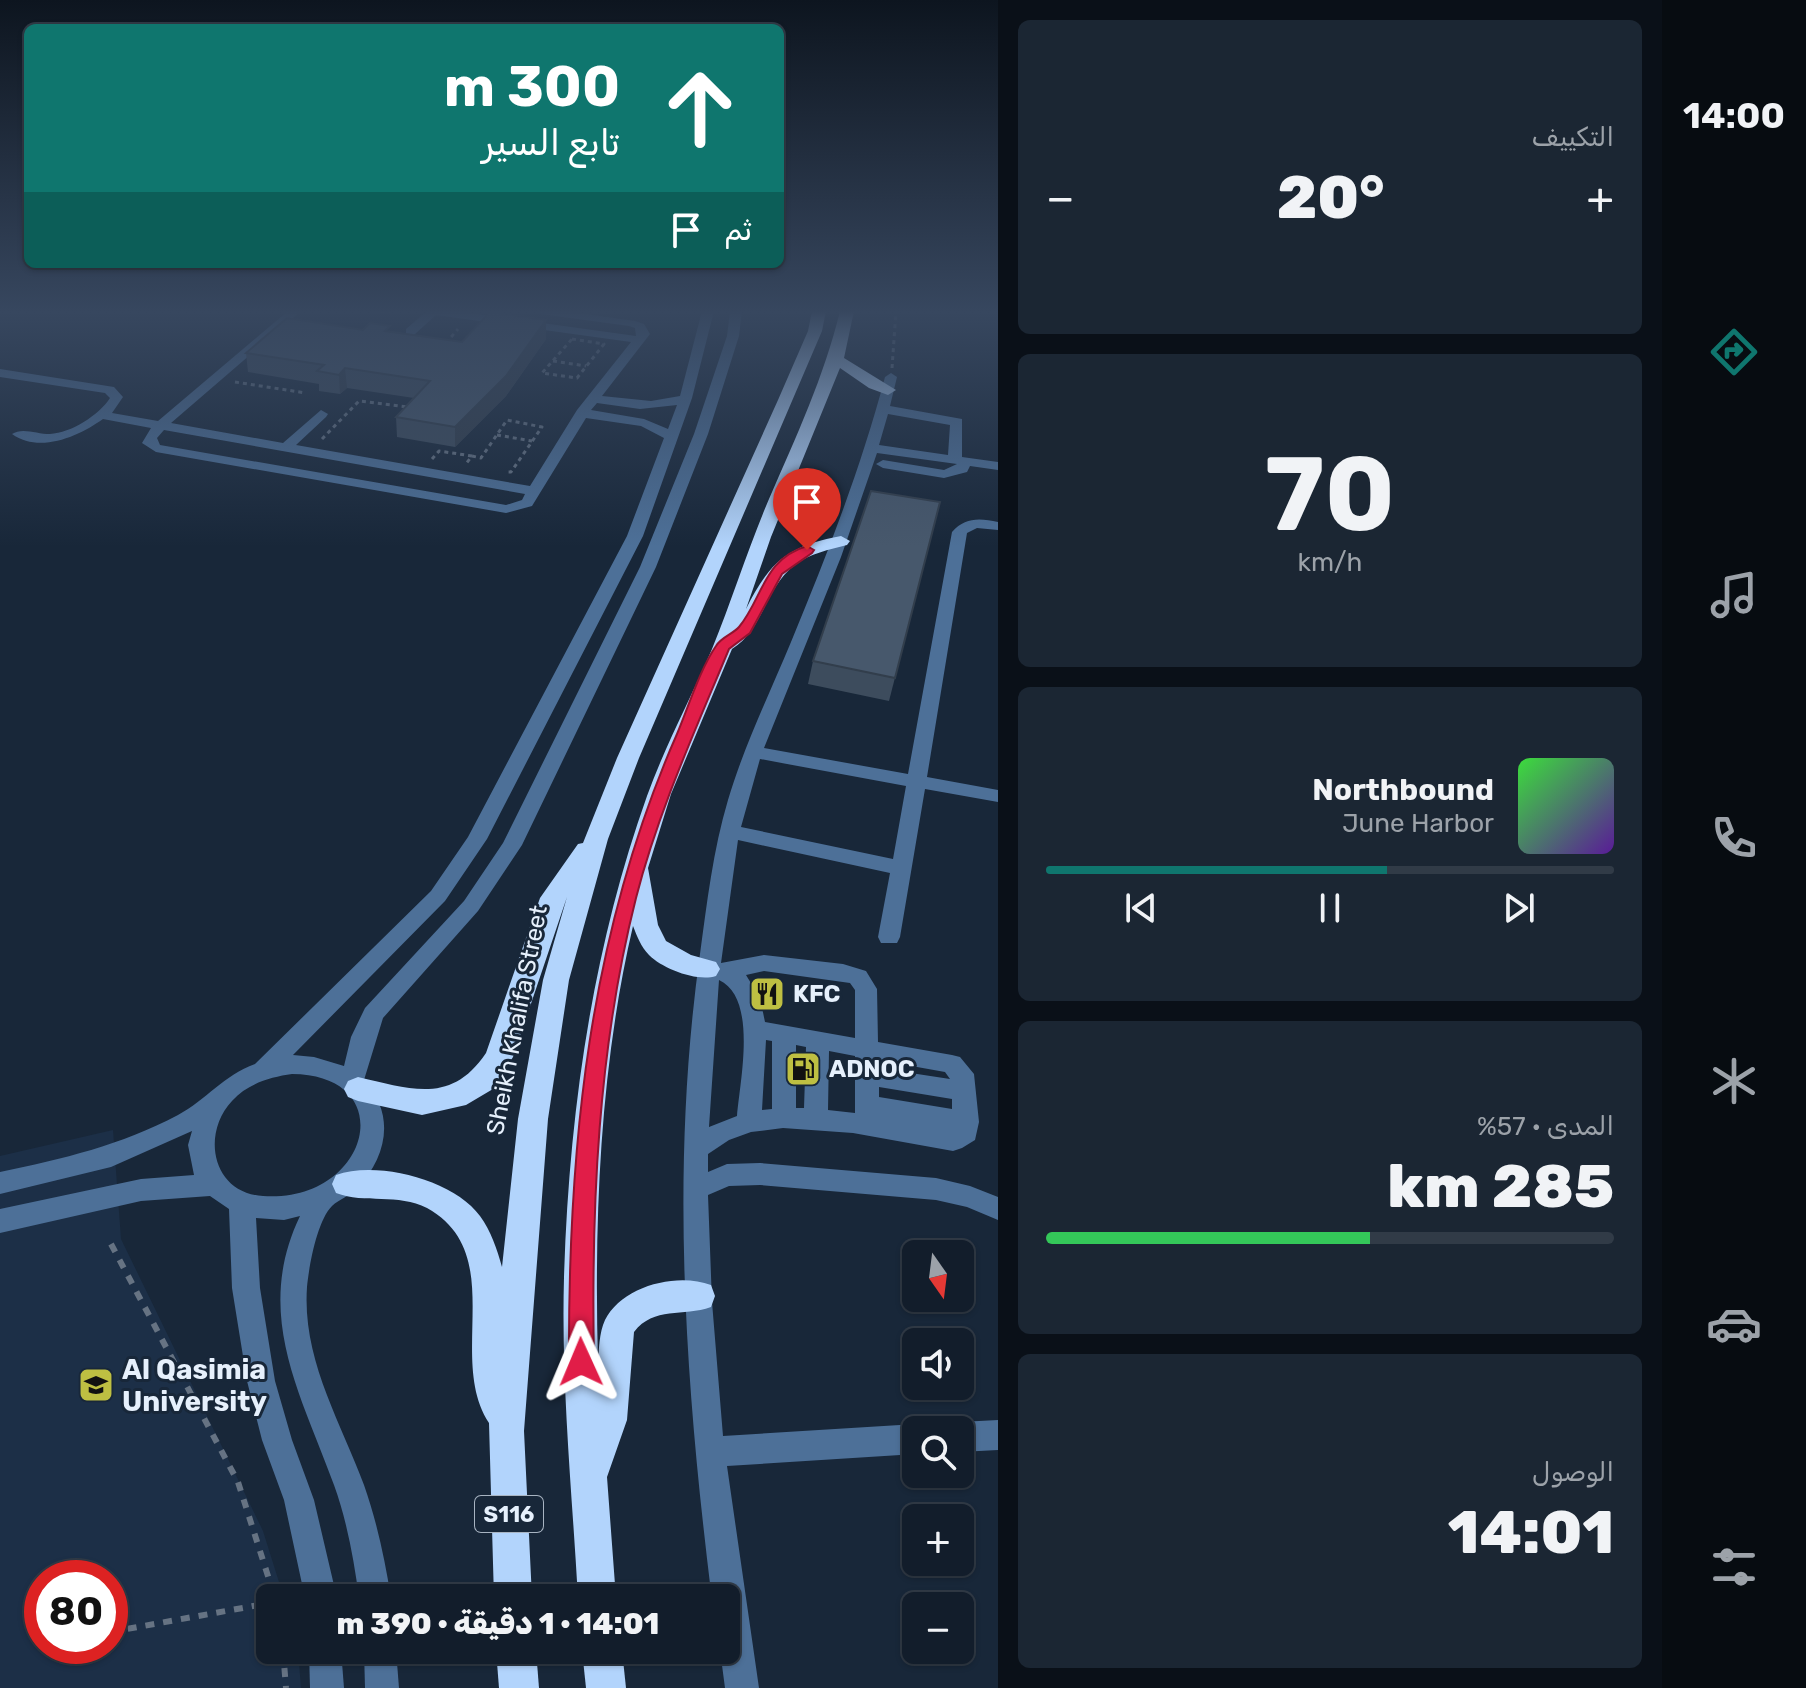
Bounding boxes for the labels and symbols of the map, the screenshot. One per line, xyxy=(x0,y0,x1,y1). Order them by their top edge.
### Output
pin xyxy=(773,468,841,550)
street label: Sheikh Khalifa Street xyxy=(481,903,553,1137)
restaurant icon: KFC xyxy=(748,975,786,1013)
place label: KFC xyxy=(793,980,841,1008)
fuel station icon: ADNOC xyxy=(784,1050,822,1088)
place label: ADNOC xyxy=(829,1055,915,1083)
north arrow xyxy=(902,1240,974,1312)
position arrow xyxy=(539,1320,623,1404)
place label: Al Qasimia University xyxy=(122,1353,267,1418)
school or university icon: Al Qasimia University xyxy=(77,1366,115,1404)
road number: S116 xyxy=(475,1496,543,1532)
speed limit sign: 80 xyxy=(24,1560,128,1664)

